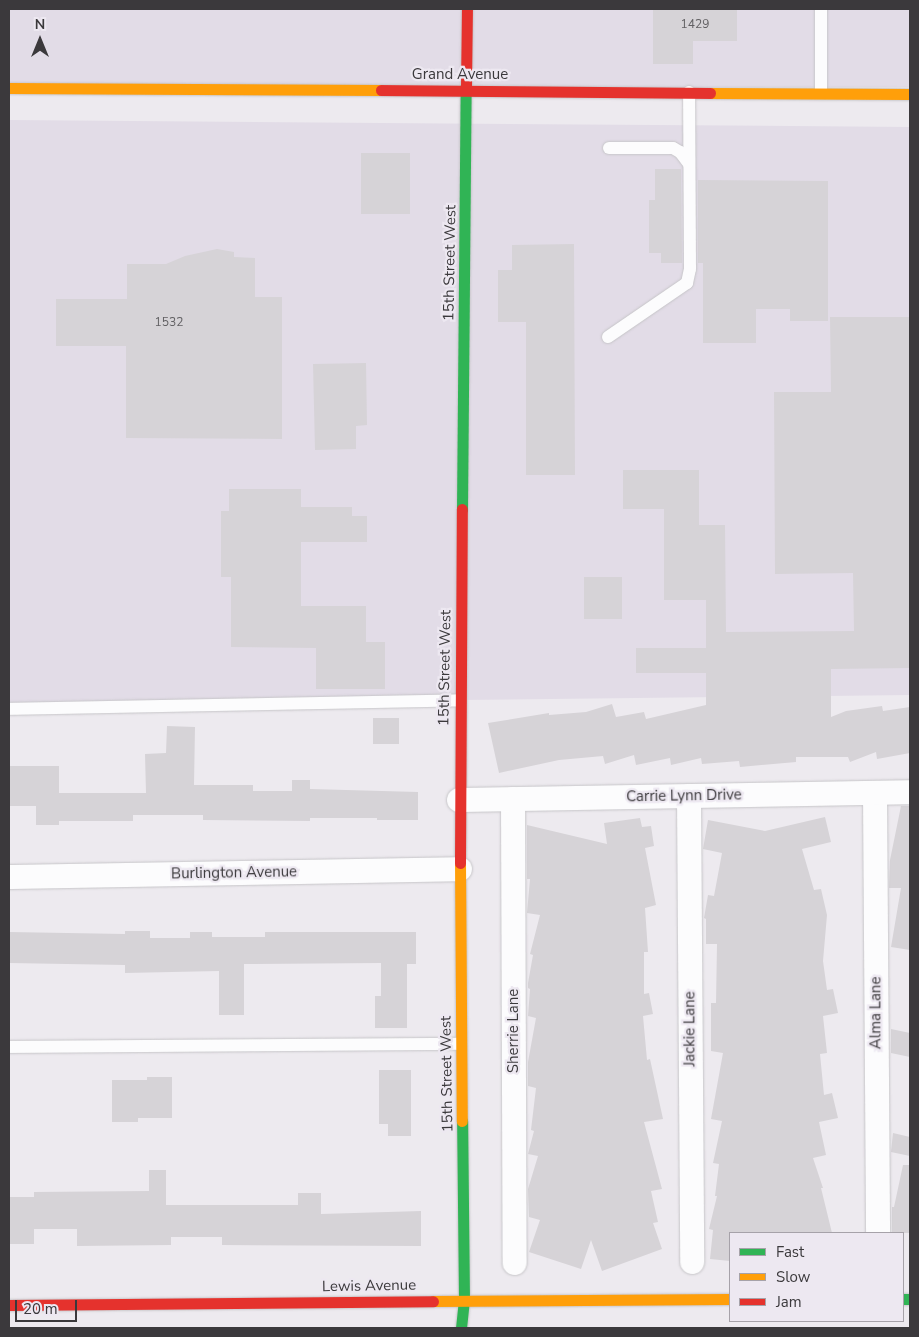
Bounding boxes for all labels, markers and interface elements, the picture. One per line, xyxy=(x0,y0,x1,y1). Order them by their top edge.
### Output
north arrow xyxy=(15,15,65,65)
text: N xyxy=(35,15,45,34)
house number: 1429 xyxy=(681,18,709,32)
street label: Grand Avenue xyxy=(412,66,508,84)
street label: 15th Street West xyxy=(440,205,460,321)
house number: 1532 xyxy=(155,316,183,330)
street label: 15th Street West xyxy=(435,610,455,726)
street label: Carrie Lynn Drive xyxy=(626,786,742,806)
street label: Burlington Avenue xyxy=(171,863,297,883)
street label: Alma Lane xyxy=(867,977,885,1049)
street label: Sherrie Lane xyxy=(505,989,523,1073)
street label: Jackie Lane xyxy=(681,991,699,1067)
street label: 15th Street West xyxy=(437,1016,457,1132)
legend xyxy=(729,1232,904,1322)
text: Fast xyxy=(776,1242,804,1262)
text: Slow xyxy=(776,1267,810,1287)
street label: Lewis Avenue xyxy=(322,1276,416,1296)
scale bar xyxy=(18,1290,80,1322)
text: Jam xyxy=(776,1292,802,1312)
text: 20 m xyxy=(23,1299,58,1319)

